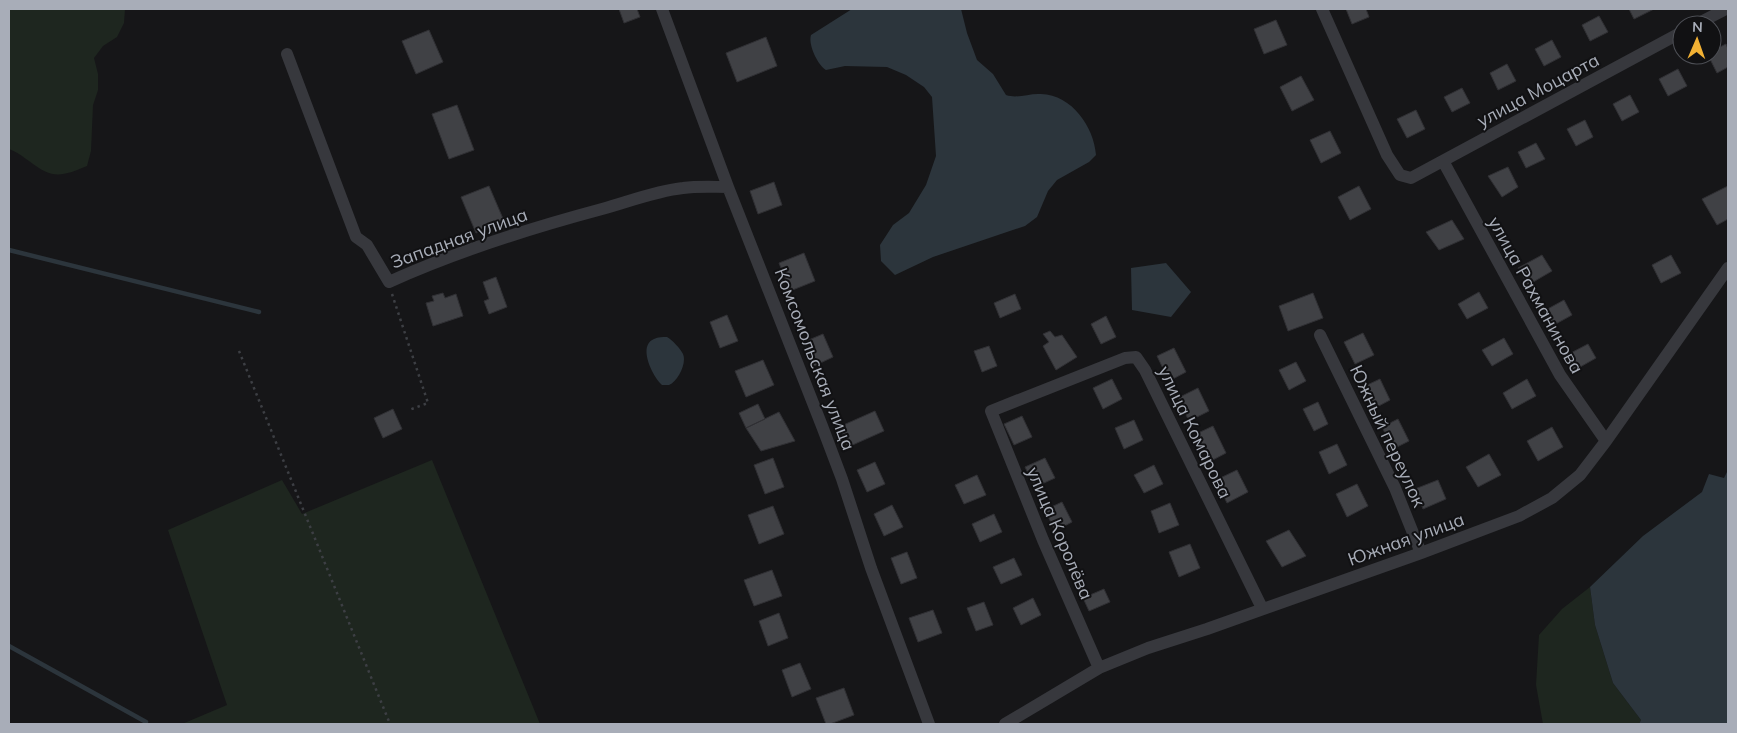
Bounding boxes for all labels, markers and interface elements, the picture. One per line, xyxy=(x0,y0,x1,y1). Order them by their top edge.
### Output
north arrow xyxy=(1672,15,1722,65)
text: N xyxy=(1692,18,1703,36)
street label: улица Моцарта xyxy=(1473,48,1603,132)
street label: Западная улица xyxy=(387,203,531,273)
street label: улица Рахманинова xyxy=(1483,212,1589,378)
street label: Комсомольская улица xyxy=(770,265,860,453)
street label: Южный переулок xyxy=(1345,361,1431,511)
street label: улица Комарова xyxy=(1153,362,1237,502)
street label: улица Королёва xyxy=(1022,463,1098,603)
street label: Южная улица xyxy=(1345,507,1467,571)

